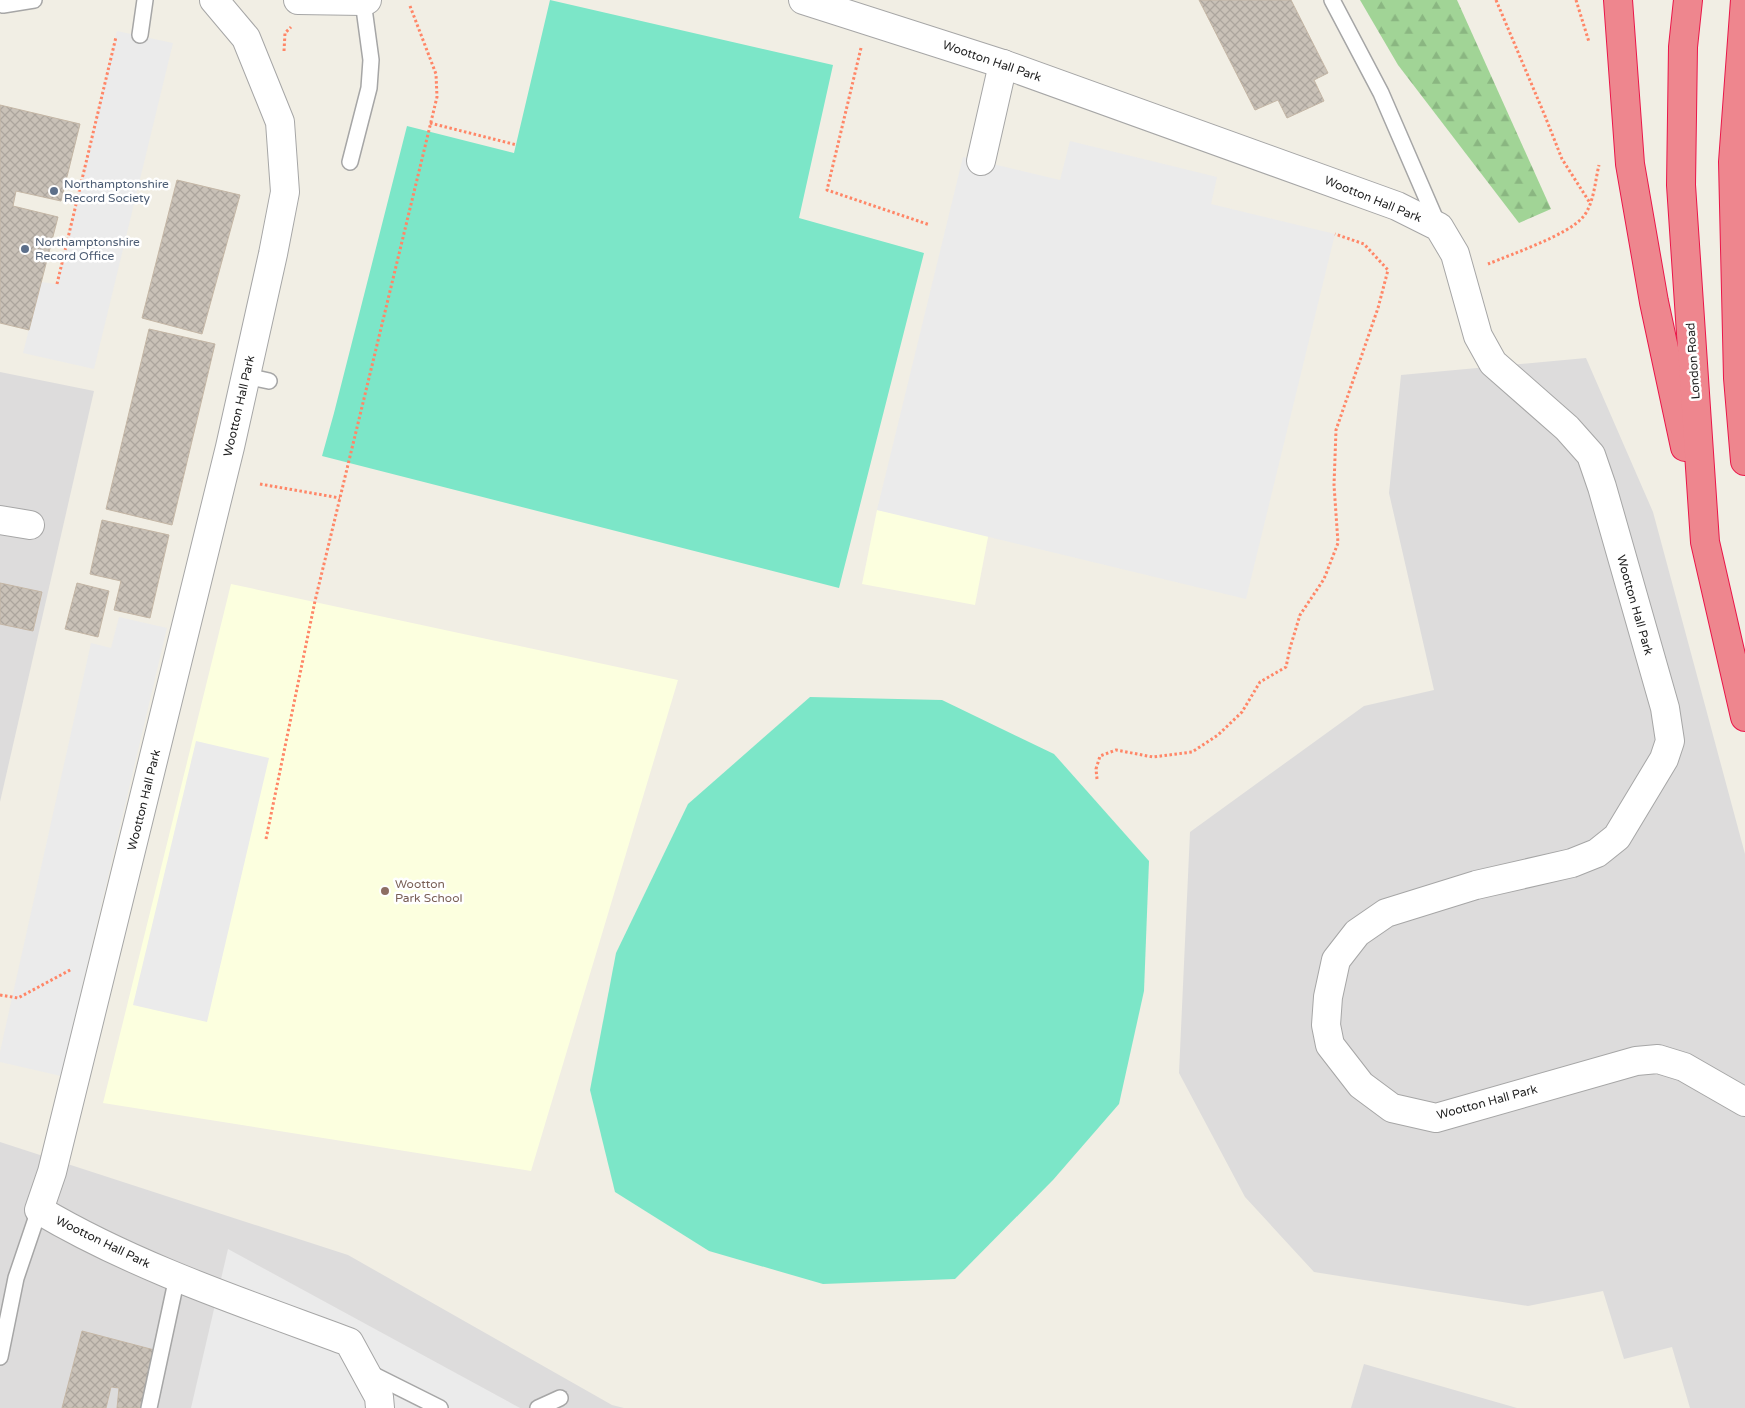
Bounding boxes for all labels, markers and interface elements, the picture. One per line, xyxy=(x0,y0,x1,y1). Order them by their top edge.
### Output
street label: Wootton Hall Park xyxy=(941,38,1044,85)
street label: Wootton Hall Park xyxy=(1322,173,1424,225)
place label: Northamptonshire Record Society xyxy=(64,177,169,205)
marker: Northamptonshire Record Society xyxy=(48,185,60,197)
place label: Northamptonshire Record Office xyxy=(35,235,140,263)
marker: Northamptonshire Record Office xyxy=(19,243,31,255)
street label: London Road xyxy=(1683,322,1703,400)
street label: Wootton Hall Park xyxy=(221,354,258,458)
street label: Wootton Hall Park xyxy=(1614,553,1656,657)
street label: Wootton Hall Park xyxy=(125,748,163,852)
place label: Wootton Park School xyxy=(395,877,462,905)
marker: Wootton Park School xyxy=(379,885,391,897)
street label: Wootton Hall Park xyxy=(1435,1082,1539,1122)
street label: Wootton Hall Park xyxy=(53,1213,153,1271)

